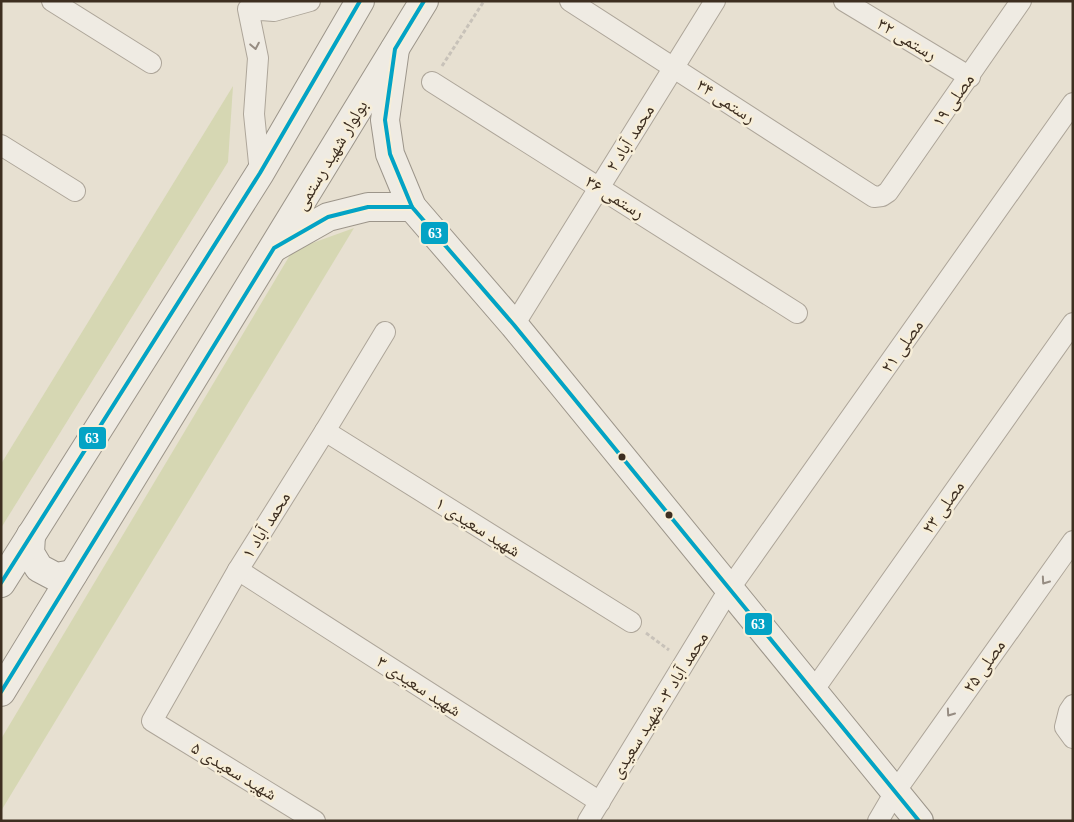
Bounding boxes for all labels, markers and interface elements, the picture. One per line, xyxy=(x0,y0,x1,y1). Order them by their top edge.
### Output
street label: رستمی ۳۲ xyxy=(873,13,940,65)
one-way arrow xyxy=(250,42,260,50)
street label: مصلی ۱۹ xyxy=(928,70,979,131)
street label: رستمی ۳۴ xyxy=(692,75,759,128)
street label: بولوار شهید رستمی xyxy=(290,96,373,214)
street label: محمد آباد ۲ xyxy=(602,101,659,175)
street label: رستمی ۳۶ xyxy=(581,171,648,224)
line badge: 63 xyxy=(420,221,449,245)
text: 63 xyxy=(428,226,442,241)
street label: مصلی ۲۱ xyxy=(877,316,928,377)
line badge: 63 xyxy=(78,426,107,450)
text: 63 xyxy=(85,431,99,446)
unlabelled marker xyxy=(617,452,627,462)
street label: مصلی ۲۳ xyxy=(918,477,969,538)
street label: محمد آباد ۱ xyxy=(238,488,295,562)
street label: شهید سعیدی ۱ xyxy=(431,493,524,562)
unlabelled marker xyxy=(664,510,674,520)
one-way arrow xyxy=(1042,575,1050,584)
line badge: 63 xyxy=(744,612,773,636)
text: 63 xyxy=(751,617,765,632)
street label: محمد آباد ۳- شهید سعیدی xyxy=(606,628,713,782)
street label: مصلی ۲۵ xyxy=(959,636,1010,697)
street label: شهید سعیدی ۳ xyxy=(373,651,465,721)
one-way arrow xyxy=(948,707,956,716)
street label: شهید سعیدی ۵ xyxy=(187,738,280,805)

